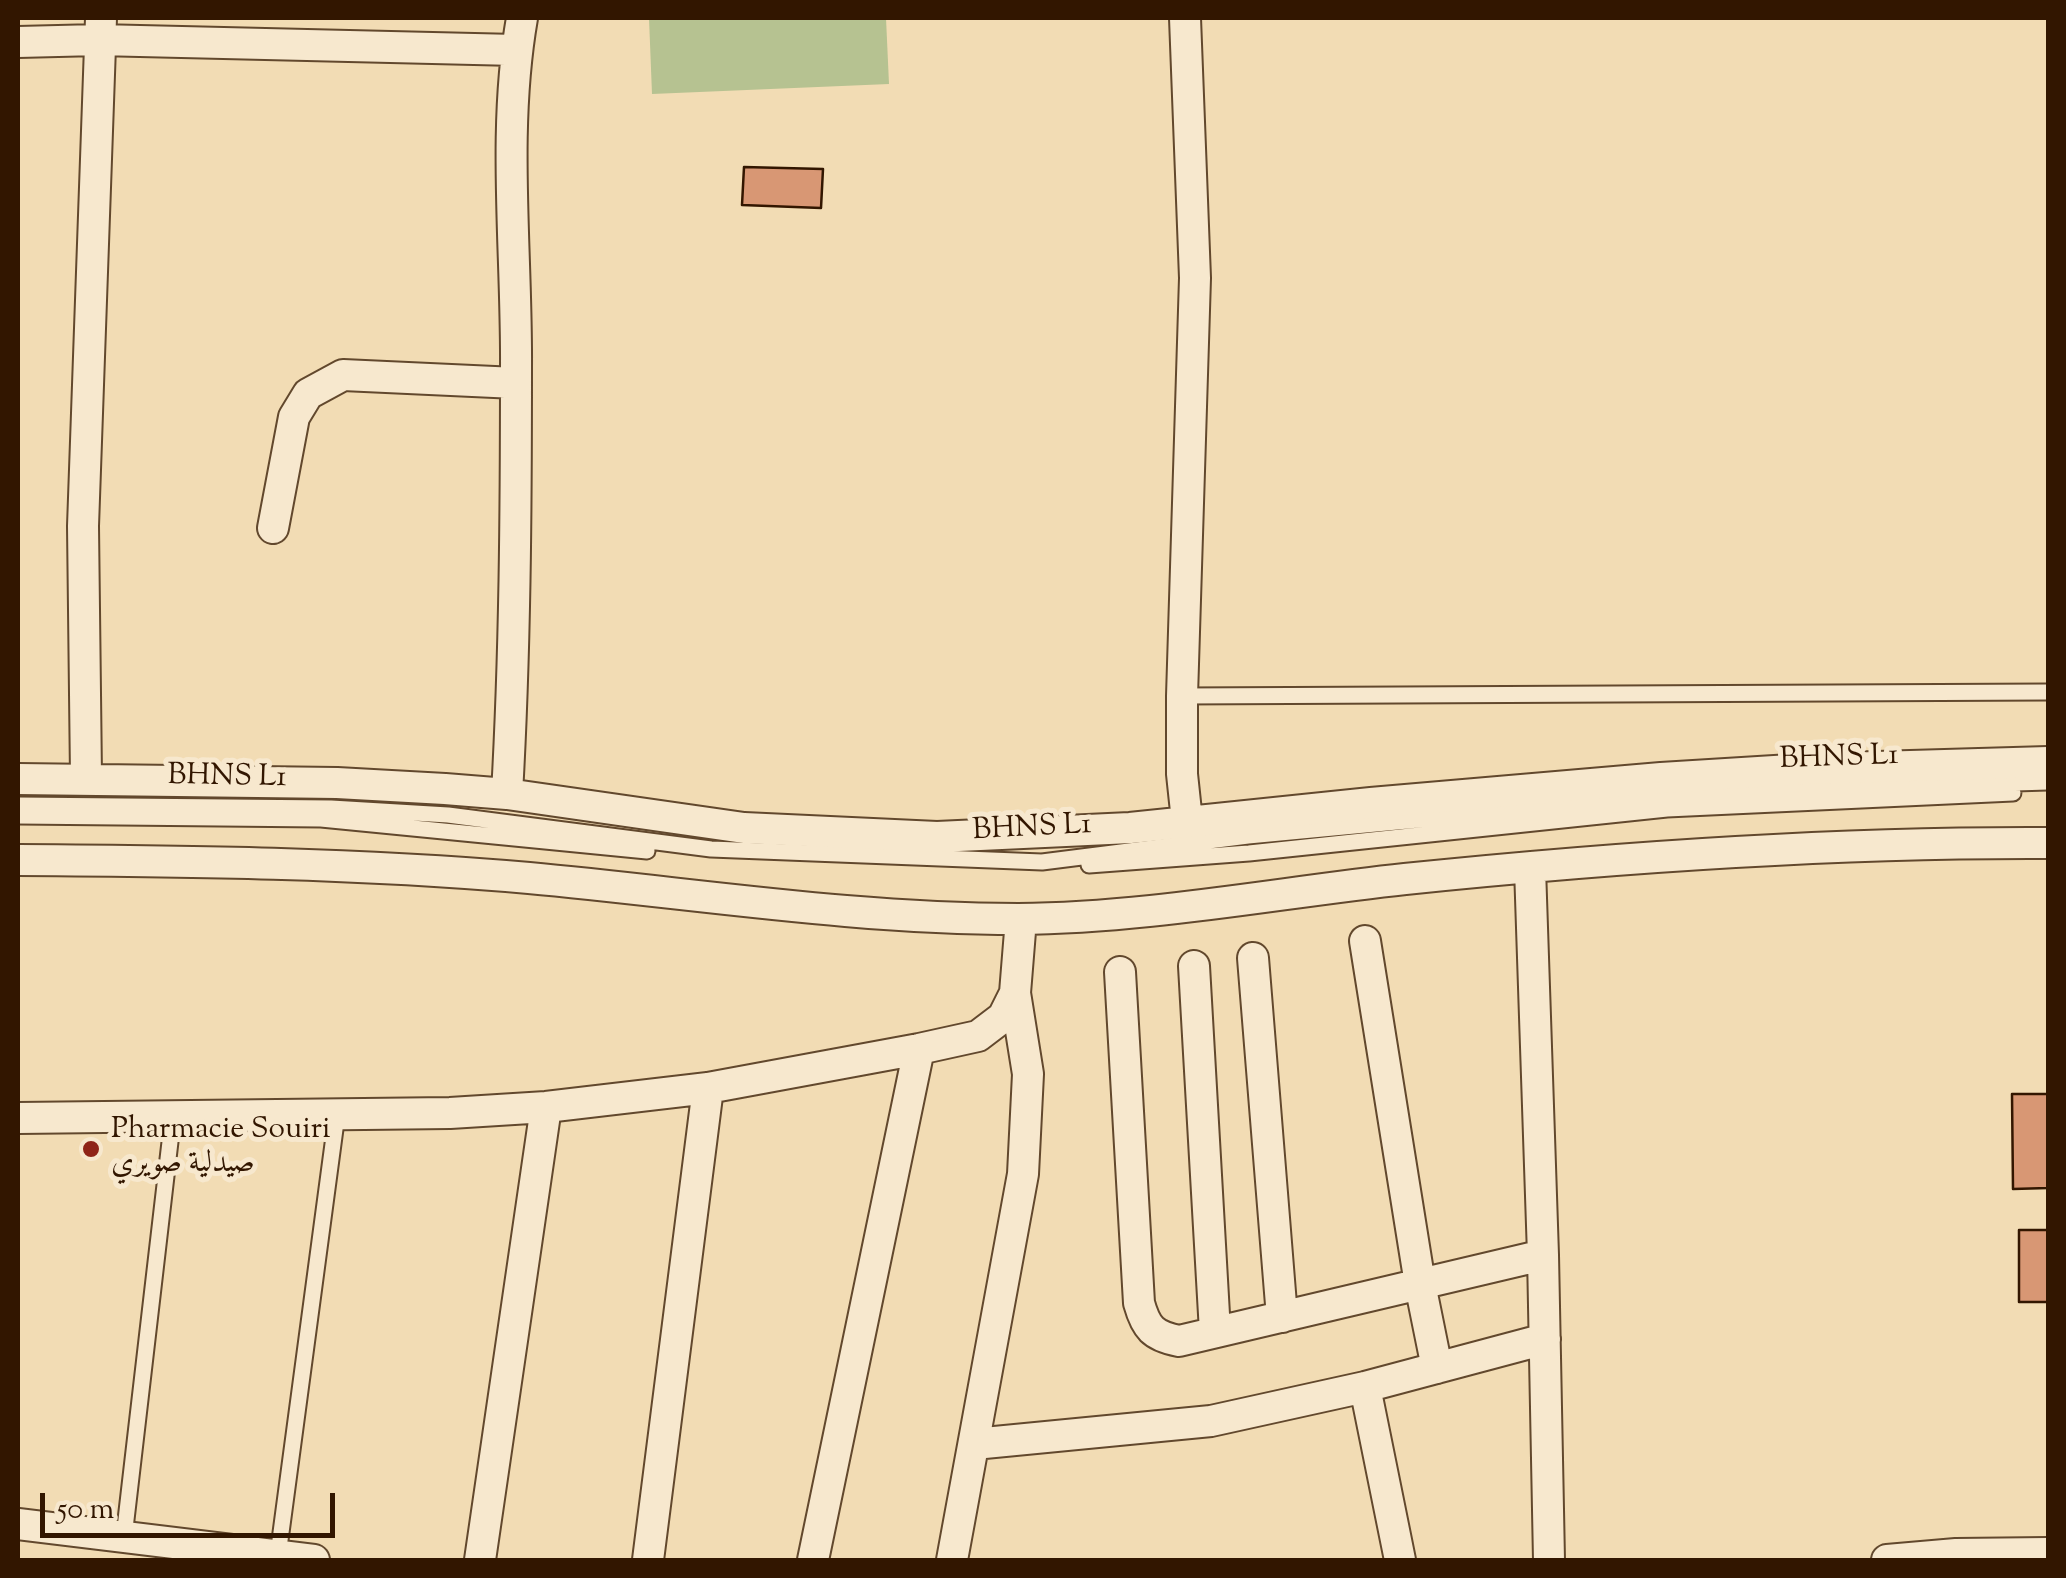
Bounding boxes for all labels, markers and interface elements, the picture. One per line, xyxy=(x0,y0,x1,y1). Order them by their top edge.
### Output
street label: BHNS L1 xyxy=(1779,740,1899,780)
street label: BHNS L1 xyxy=(167,760,287,798)
street label: BHNS L1 xyxy=(972,809,1092,851)
place label: Pharmacie Souiri صيدلية صويري xyxy=(111,1114,330,1184)
marker: Pharmacie Souiri صيدلية صويري xyxy=(80,1138,102,1160)
scale bar xyxy=(45,1473,340,1535)
text: 50 m xyxy=(57,1489,114,1532)

